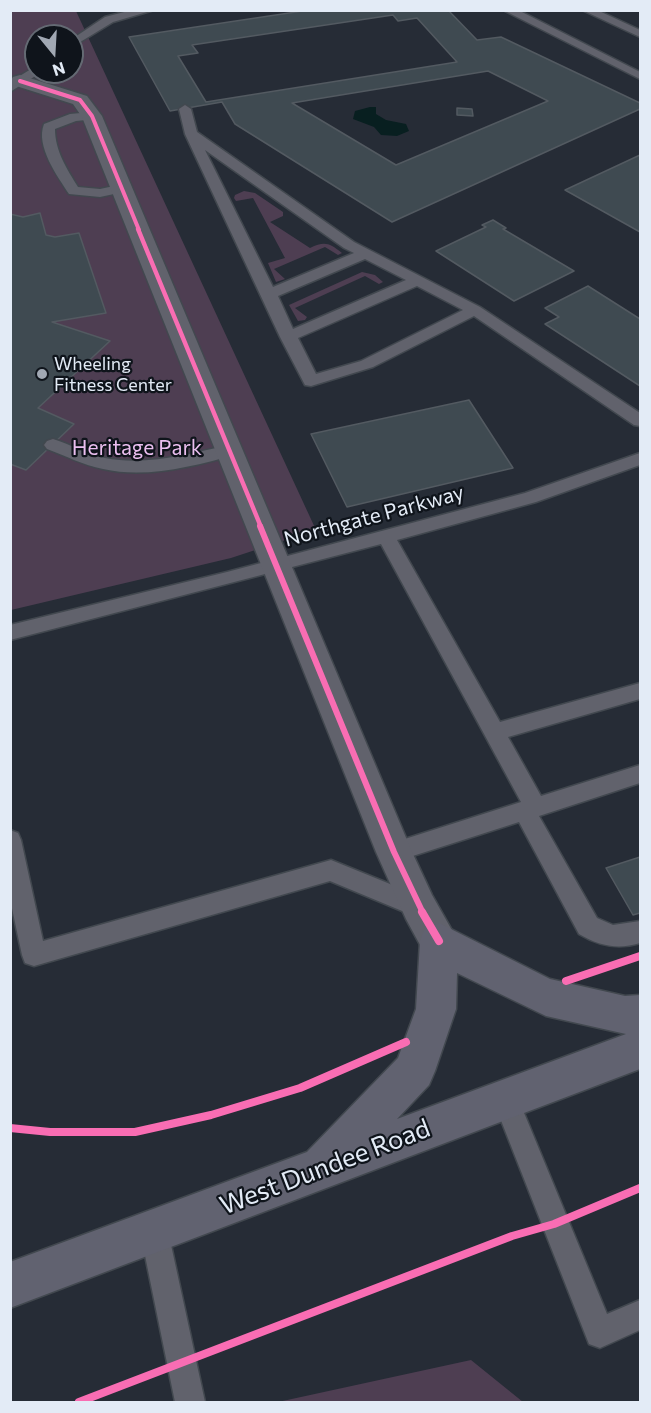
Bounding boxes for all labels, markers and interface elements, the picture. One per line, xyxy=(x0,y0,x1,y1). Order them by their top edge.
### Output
north arrow xyxy=(24,24,84,84)
text: N xyxy=(50,59,68,81)
place label: Wheeling Fitness Center xyxy=(54,353,172,395)
marker: Wheeling Fitness Center xyxy=(35,367,49,381)
park label: Heritage Park xyxy=(72,435,202,461)
street label: Northgate Parkway xyxy=(281,480,467,552)
street label: West Dundee Road xyxy=(216,1113,434,1221)

